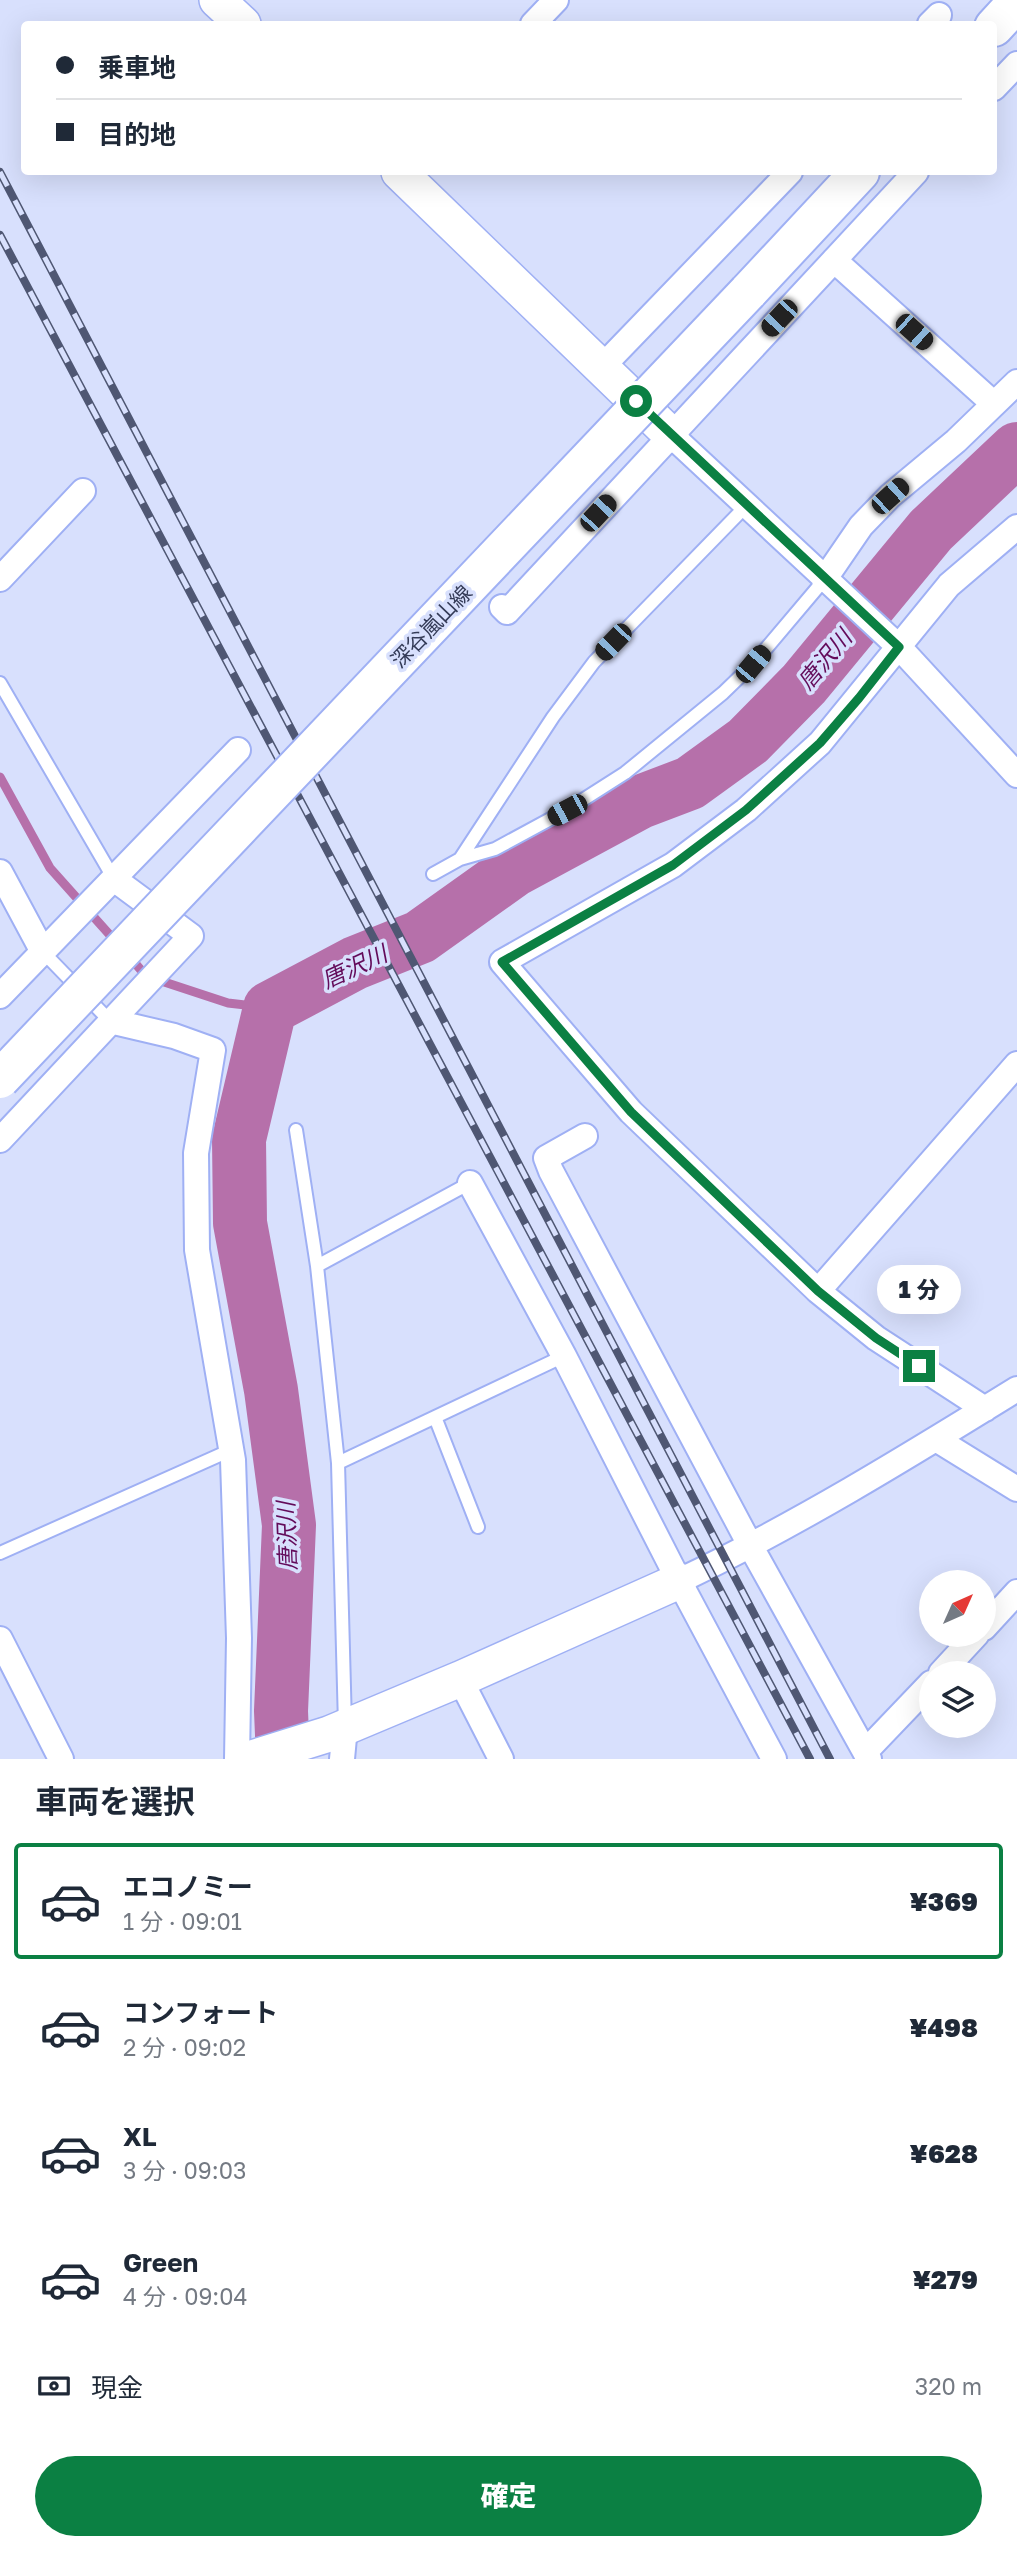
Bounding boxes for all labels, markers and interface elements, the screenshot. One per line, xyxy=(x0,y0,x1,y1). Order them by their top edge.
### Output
text: 乗車地 xyxy=(98,52,176,83)
text: 目的地 xyxy=(98,119,176,150)
car xyxy=(757,295,802,341)
car xyxy=(892,310,937,354)
route start xyxy=(620,385,652,417)
car xyxy=(868,474,913,518)
car xyxy=(576,490,621,536)
street label: 深谷嵐山線 xyxy=(385,579,477,673)
car xyxy=(591,620,636,664)
water label: 唐沢川 xyxy=(791,621,859,694)
car xyxy=(732,641,775,687)
car xyxy=(544,791,591,829)
water label: 唐沢川 xyxy=(317,937,394,993)
callout: 1 分 xyxy=(877,1264,961,1314)
text: 1 分 xyxy=(899,1275,939,1303)
route end xyxy=(903,1350,935,1382)
water label: 唐沢川 xyxy=(271,1498,301,1571)
north arrow xyxy=(919,1570,996,1647)
map controls xyxy=(919,1570,996,1738)
button: layers xyxy=(919,1661,996,1738)
text: 車両を選択 xyxy=(35,1782,195,1820)
icon: car xyxy=(39,1870,102,1933)
text: エコノミー xyxy=(123,1871,253,1902)
text: ¥369 xyxy=(909,1886,978,1917)
text: 1 分 · 09:01 xyxy=(123,1907,242,1935)
icon: car xyxy=(39,1996,102,2059)
text: コンフォート xyxy=(123,1997,278,2028)
text: ¥498 xyxy=(909,2012,978,2043)
text: 2 分 · 09:02 xyxy=(123,2033,246,2061)
text: XL xyxy=(123,2121,157,2152)
icon: car xyxy=(39,2122,102,2185)
text: ¥628 xyxy=(910,2138,978,2169)
text: 3 分 · 09:03 xyxy=(123,2156,246,2184)
text: Green xyxy=(123,2247,198,2278)
icon: car xyxy=(39,2248,102,2311)
text: ¥279 xyxy=(912,2264,978,2295)
text: 4 分 · 09:04 xyxy=(123,2282,248,2310)
icon: cash xyxy=(35,2367,73,2405)
text: 現金 xyxy=(91,2372,143,2403)
text: 320 m xyxy=(915,2372,982,2400)
button: 確定 xyxy=(35,2456,982,2536)

